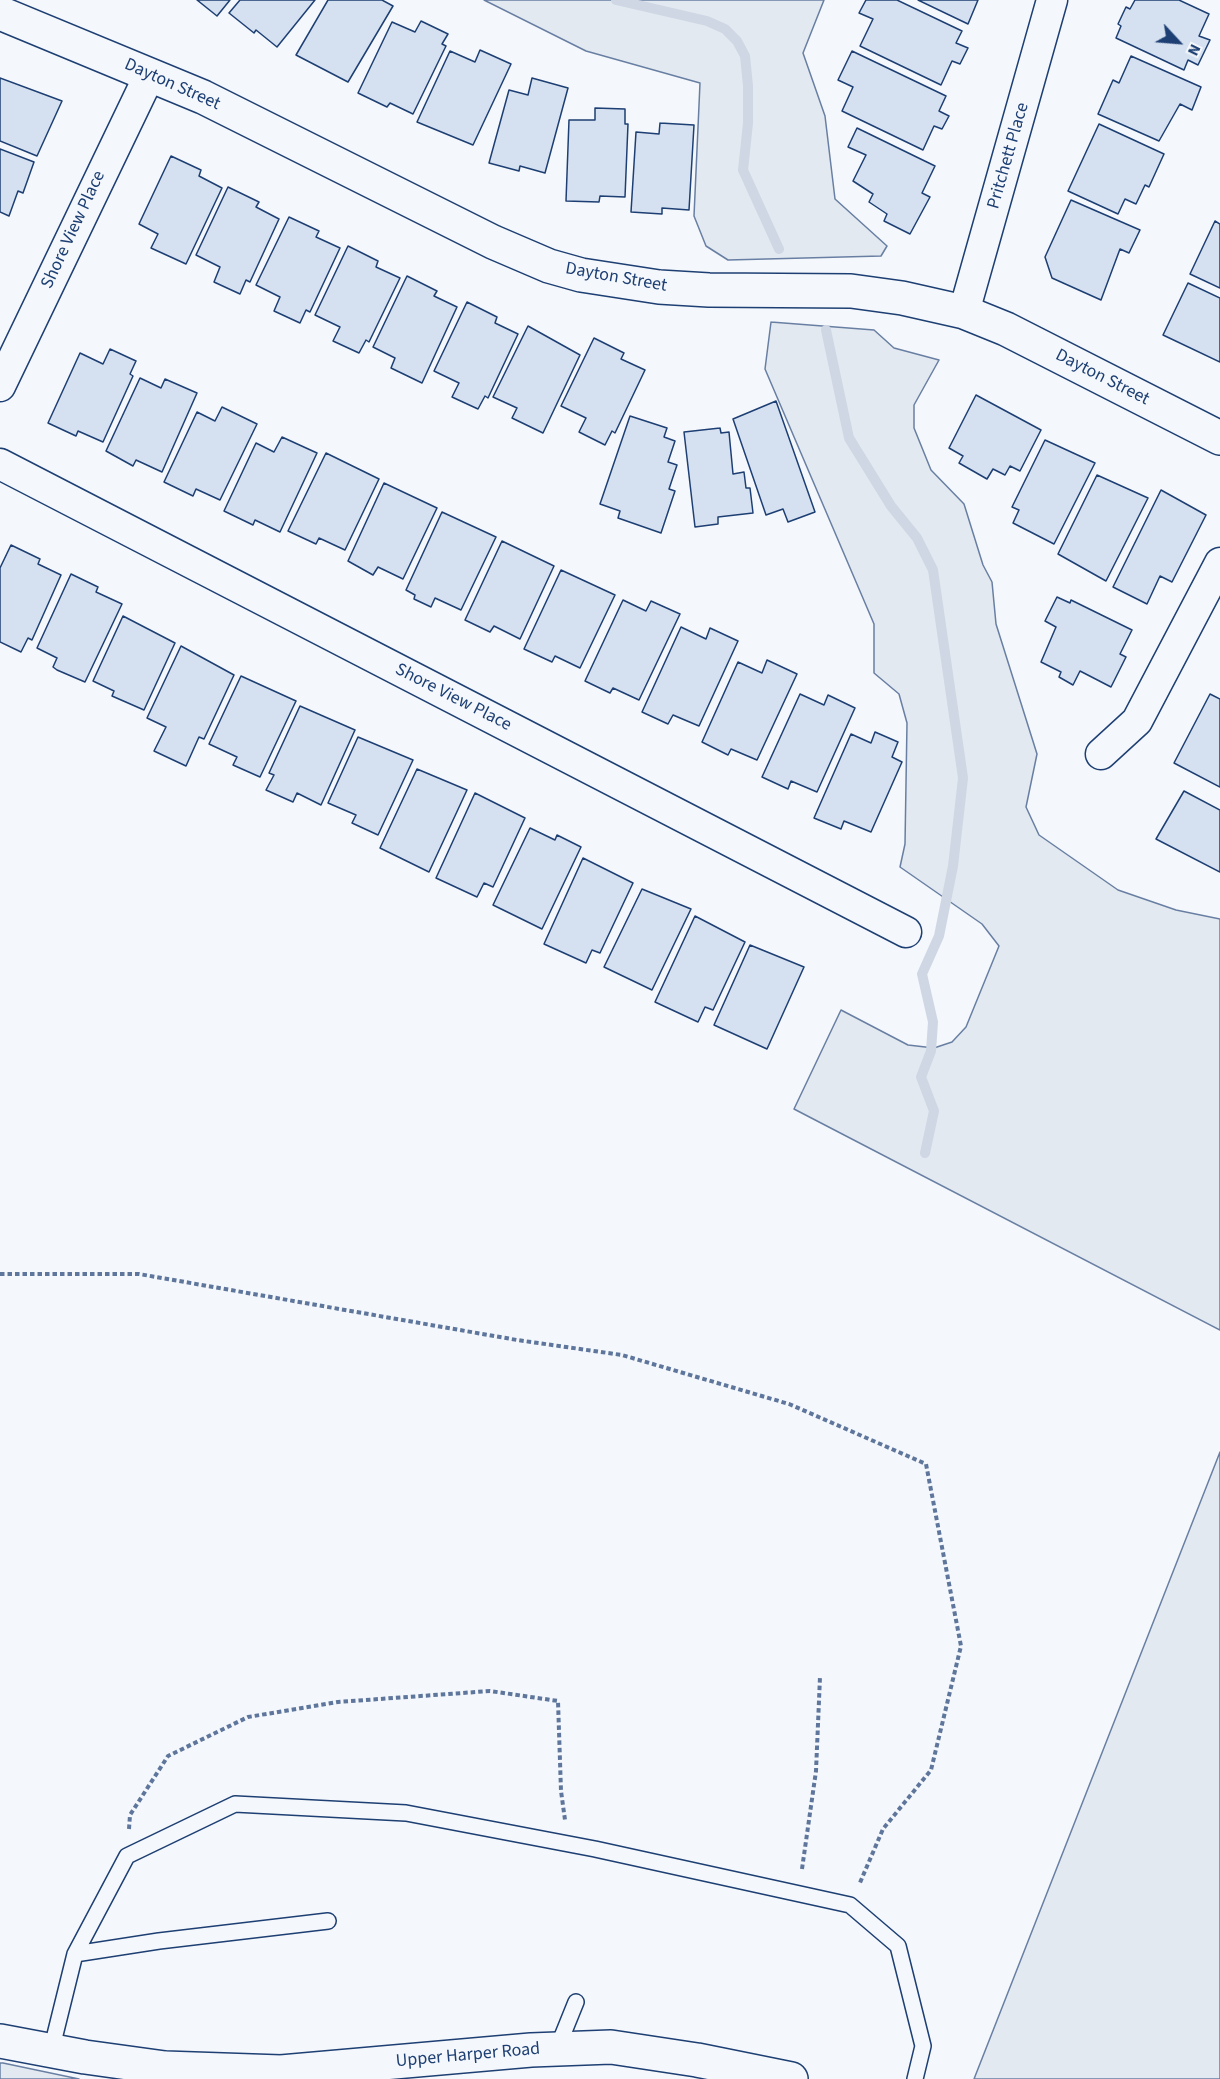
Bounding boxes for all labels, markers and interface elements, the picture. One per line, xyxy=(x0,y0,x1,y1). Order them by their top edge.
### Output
north arrow xyxy=(1148,12,1208,72)
text: N xyxy=(1182,40,1206,59)
street label: Dayton Street xyxy=(121,54,223,116)
street label: Pritchett Place xyxy=(984,100,1034,212)
street label: Shore View Place xyxy=(37,168,111,292)
street label: Dayton Street xyxy=(564,258,668,298)
street label: Dayton Street xyxy=(1051,345,1153,411)
street label: Shore View Place xyxy=(391,659,515,737)
street label: Upper Harper Road xyxy=(395,2039,541,2073)

